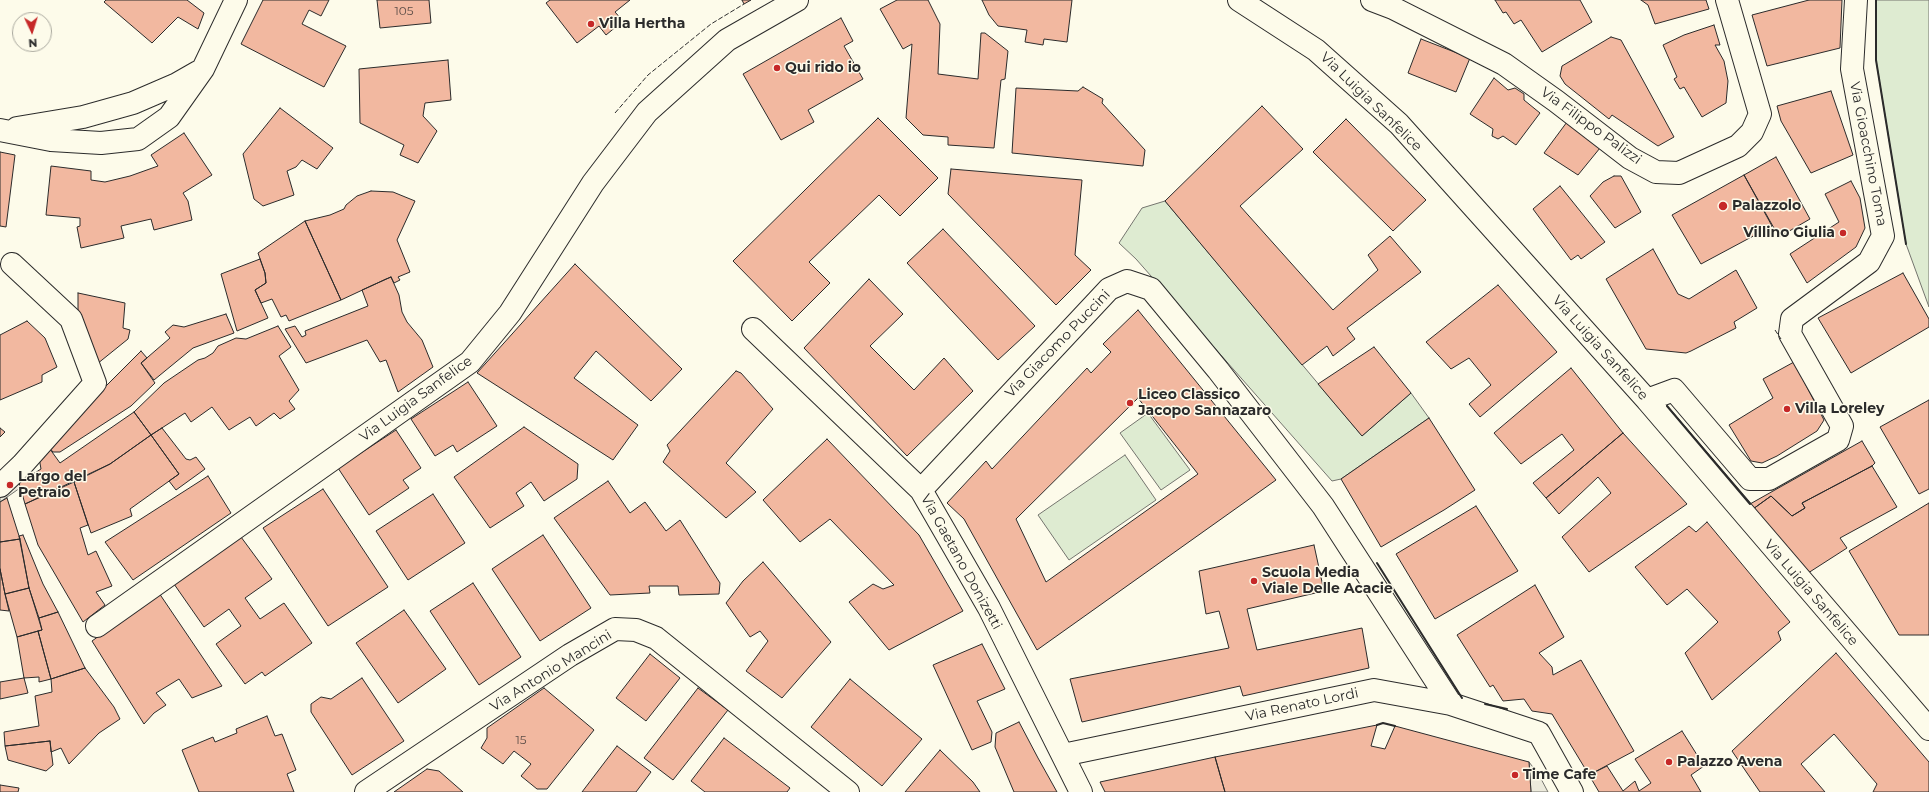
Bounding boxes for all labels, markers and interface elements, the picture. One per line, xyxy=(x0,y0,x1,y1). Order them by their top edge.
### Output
house number: 105 xyxy=(394,4,414,18)
north arrow xyxy=(12,12,52,52)
place label: Villa Hertha xyxy=(599,16,685,32)
marker: Villa Hertha xyxy=(586,19,596,29)
text: N xyxy=(28,36,38,50)
street label: Via Luigia Sanfelice xyxy=(1317,49,1425,155)
place label: Qui rido io xyxy=(785,60,861,76)
marker: Qui rido io xyxy=(772,63,782,73)
street label: Via Gioacchino Toma xyxy=(1846,80,1890,228)
street label: Via Filippo Palizzi xyxy=(1537,84,1645,168)
place label: Palazzolo xyxy=(1732,198,1801,214)
marker: Palazzolo xyxy=(1717,200,1729,212)
place label: Villino Giulia xyxy=(1743,225,1835,241)
marker: Villino Giulia xyxy=(1838,228,1848,238)
street label: Via Giacomo Puccini xyxy=(1002,286,1114,402)
street label: Via Luigia Sanfelice xyxy=(1549,292,1651,404)
street label: Via Luigia Sanfelice xyxy=(356,353,476,445)
place label: Liceo Classico Jacopo Sannazaro xyxy=(1138,387,1271,420)
marker: Liceo Classico Jacopo Sannazaro xyxy=(1125,398,1135,408)
place label: Villa Loreley xyxy=(1795,401,1884,417)
marker: Villa Loreley xyxy=(1782,404,1792,414)
place label: Largo del Petraio xyxy=(18,469,87,502)
marker: Largo del Petraio xyxy=(5,480,15,490)
street label: Via Gaetano Donizetti xyxy=(917,491,1005,633)
street label: Via Luigia Sanfelice xyxy=(1760,537,1862,649)
place label: Scuola Media Viale Delle Acacie xyxy=(1262,565,1393,598)
marker: Scuola Media Viale Delle Acacie xyxy=(1249,576,1259,586)
street label: Via Antonio Mancini xyxy=(487,627,615,715)
street label: Via Renato Lordi xyxy=(1244,685,1360,725)
house number: 15 xyxy=(515,733,527,747)
place label: Palazzo Avena xyxy=(1677,754,1782,770)
marker: Palazzo Avena xyxy=(1664,757,1674,767)
place label: Time Cafe xyxy=(1523,767,1596,783)
marker: Time Cafe xyxy=(1510,770,1520,780)

